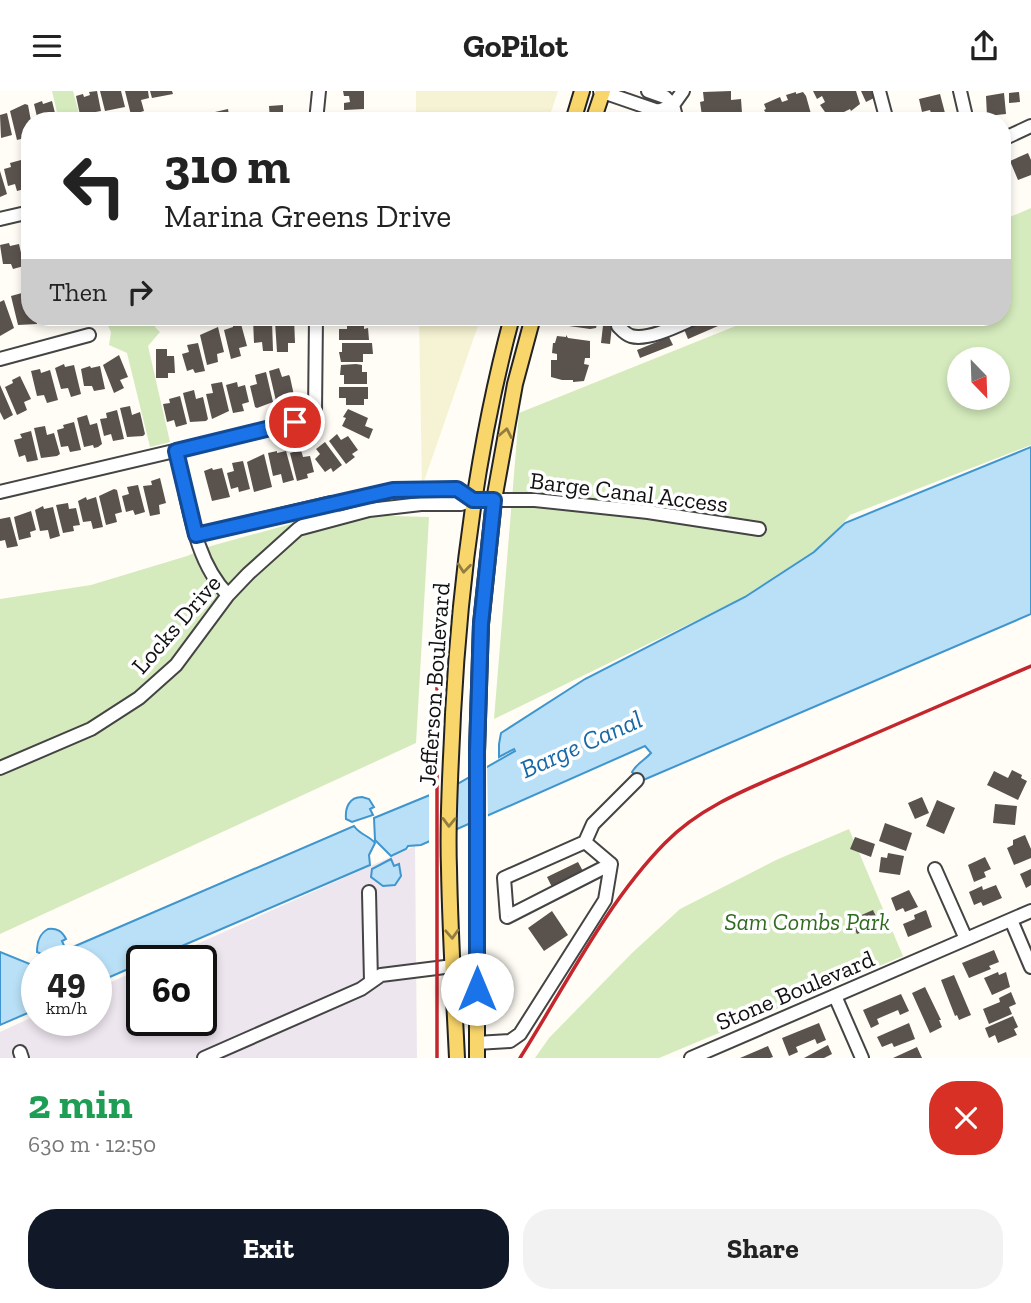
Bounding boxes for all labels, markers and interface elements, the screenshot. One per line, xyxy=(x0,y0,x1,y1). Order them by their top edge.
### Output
icon: menu xyxy=(28,27,66,65)
text: GoPilot xyxy=(463,27,568,65)
icon: share xyxy=(965,27,1003,65)
text: 310 m xyxy=(164,137,290,196)
icon: left xyxy=(49,140,140,231)
text: Marina Greens Drive xyxy=(164,197,451,235)
icon: right xyxy=(121,273,159,311)
text: Then xyxy=(49,276,107,308)
north arrow xyxy=(947,347,1010,409)
map controls xyxy=(947,347,1010,410)
pin xyxy=(265,392,325,452)
icon: arrive xyxy=(276,403,314,441)
one-way arrow xyxy=(498,427,513,439)
street label: Barge Canal Access xyxy=(528,465,730,519)
one-way arrow xyxy=(457,562,472,573)
street label: Locks Drive xyxy=(125,569,227,679)
street label: Jefferson Boulevard xyxy=(412,581,456,787)
water label: Barge Canal xyxy=(515,703,647,785)
one-way arrow xyxy=(441,817,457,828)
park label: Sam Combs Park xyxy=(724,907,890,936)
one-way arrow xyxy=(444,929,459,940)
street label: Stone Boulevard xyxy=(712,944,878,1036)
speed limit sign: 60 xyxy=(126,945,217,1036)
position arrow xyxy=(440,952,514,1026)
text: 49 xyxy=(47,960,86,1002)
text: km/h xyxy=(46,997,87,1019)
text: 2 min xyxy=(28,1078,133,1129)
button: close xyxy=(929,1081,1003,1155)
text: 630 m · 12:50 xyxy=(28,1130,156,1158)
button: Exit xyxy=(28,1209,509,1289)
button: Share xyxy=(523,1209,1003,1289)

